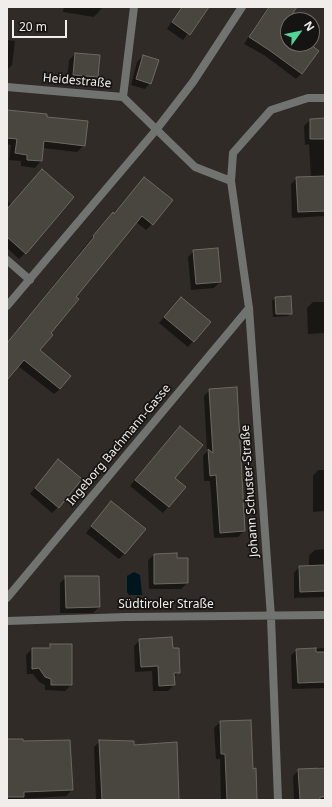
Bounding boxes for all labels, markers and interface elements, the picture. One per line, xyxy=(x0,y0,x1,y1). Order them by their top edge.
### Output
scale bar xyxy=(14,12,69,38)
north arrow xyxy=(280,12,320,52)
text: 20 m xyxy=(19,18,47,35)
text: N xyxy=(301,18,318,34)
street label: Heidestraße xyxy=(42,71,112,91)
street label: Ingeborg Bachmann-Gasse xyxy=(64,382,174,508)
street label: Johann Schuster-Straße xyxy=(238,425,262,557)
street label: Südtiroler Straße xyxy=(118,598,214,612)

